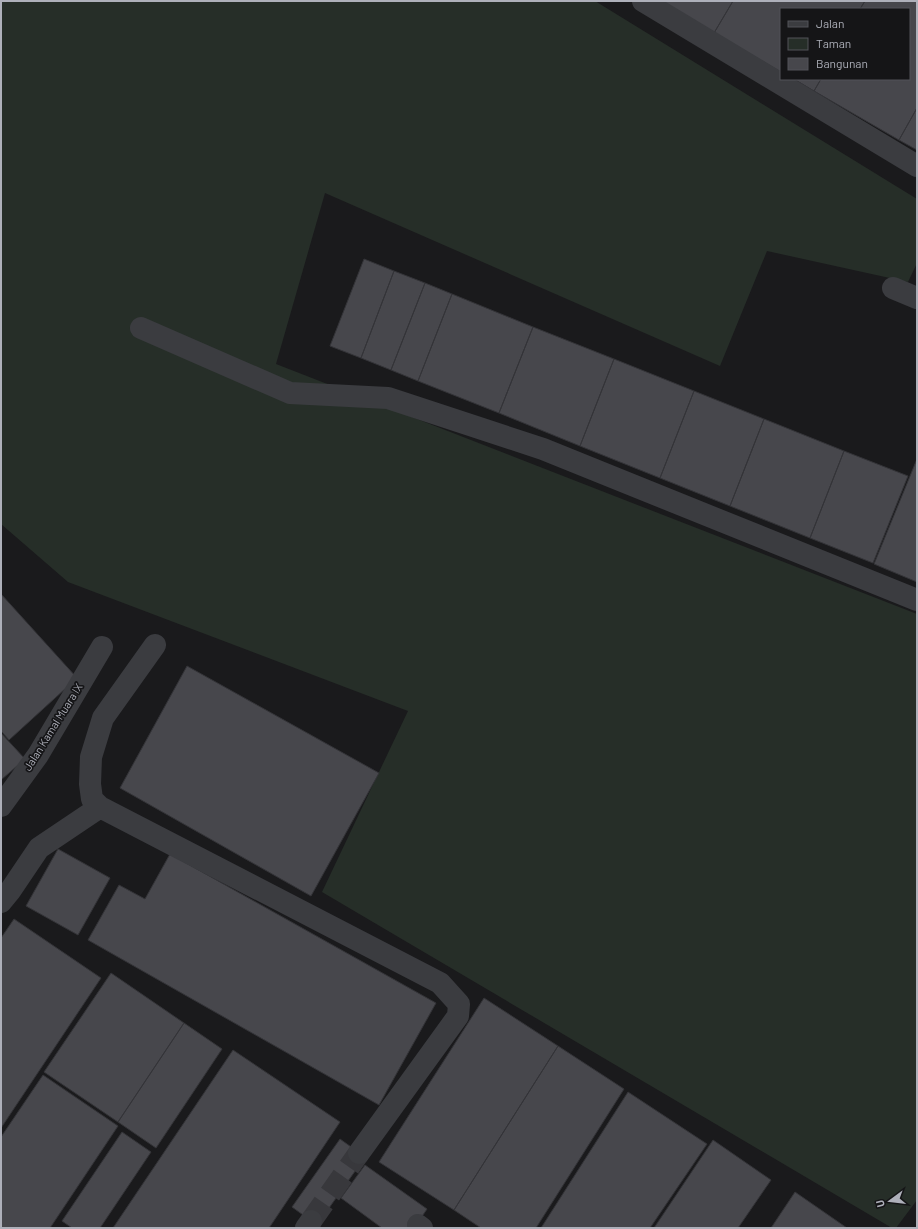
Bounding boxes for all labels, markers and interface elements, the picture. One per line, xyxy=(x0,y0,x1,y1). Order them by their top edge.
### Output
legend xyxy=(780,8,910,80)
text: Jalan xyxy=(816,16,844,30)
text: Taman xyxy=(816,36,851,50)
text: Bangunan xyxy=(816,56,868,70)
street label: Jalan Kamal Muara IX xyxy=(20,680,85,773)
north arrow xyxy=(870,1181,910,1221)
text: U xyxy=(873,1199,887,1209)

